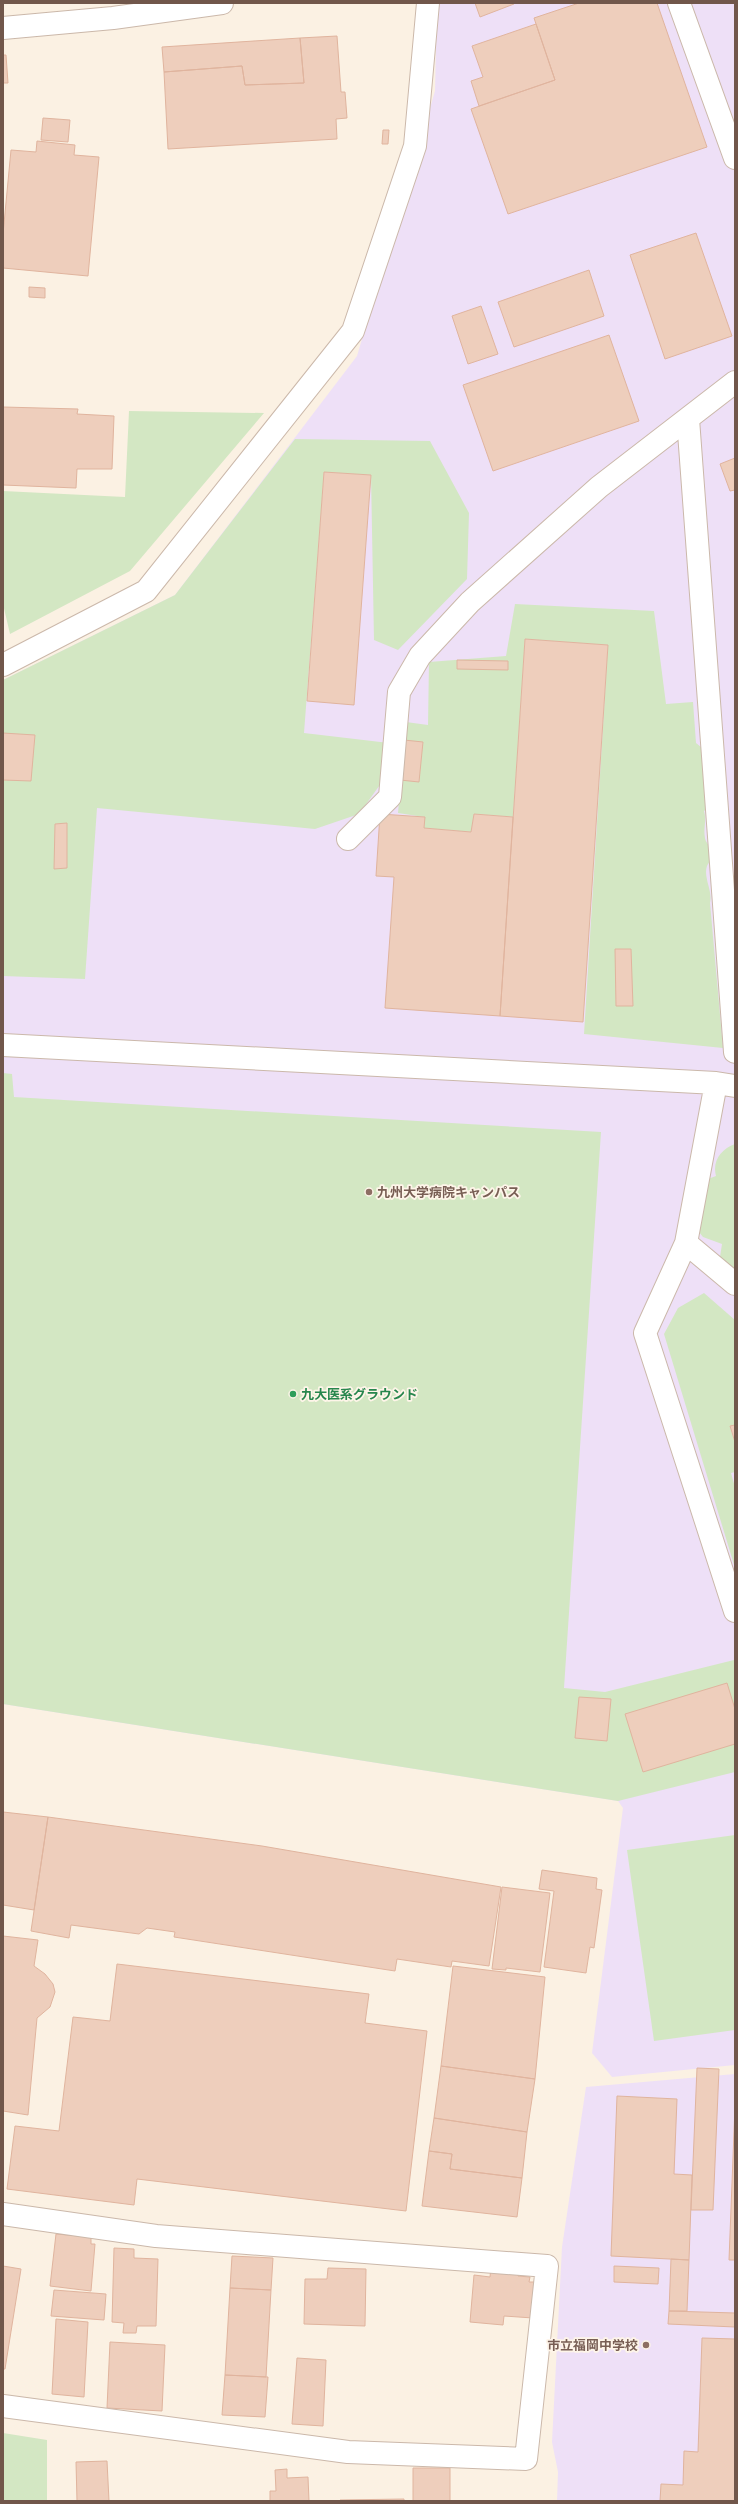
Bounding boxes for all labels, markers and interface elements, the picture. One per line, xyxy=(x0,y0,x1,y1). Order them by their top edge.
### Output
place label: 九州大学病院キャンパス xyxy=(377,1185,520,1200)
marker: 九州大学病院キャンパス xyxy=(364,1187,374,1197)
place label: 九大医系グラウンド xyxy=(301,1387,418,1402)
marker: 九大医系グラウンド xyxy=(288,1389,298,1399)
place label: 市立福岡中学校 xyxy=(547,2338,638,2353)
marker: 市立福岡中学校 xyxy=(641,2340,651,2350)

